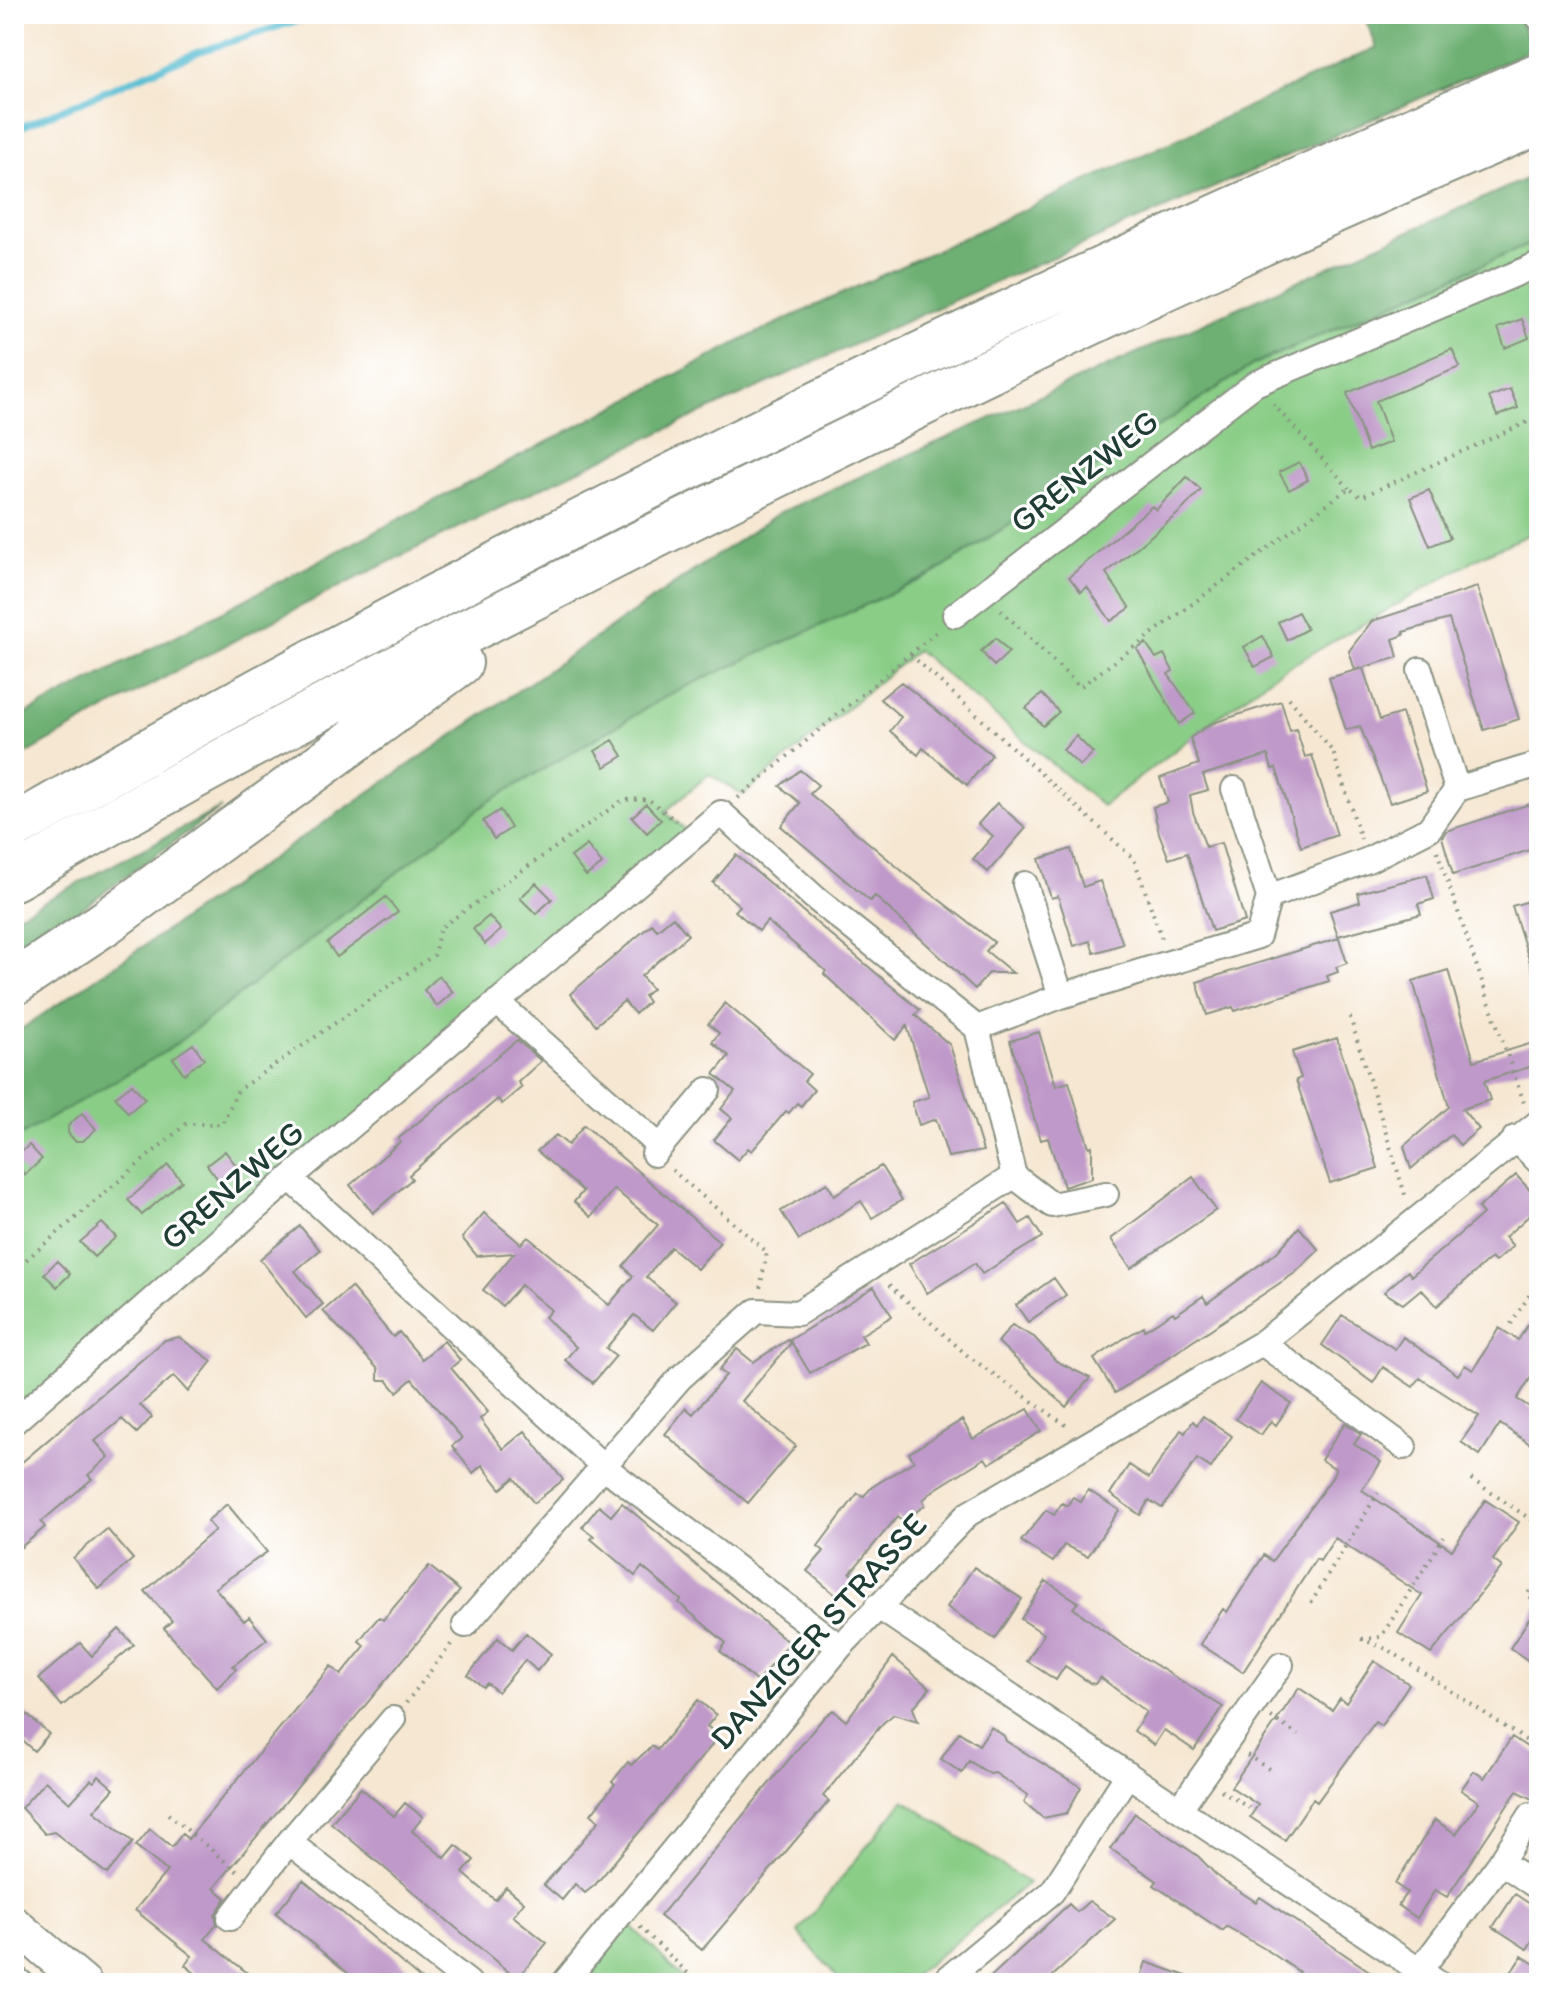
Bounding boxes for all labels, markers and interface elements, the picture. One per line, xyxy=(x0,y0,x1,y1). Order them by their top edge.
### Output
street label: GRENZWEG xyxy=(1002,400,1166,542)
street label: GRENZWEG xyxy=(152,1111,312,1259)
street label: DANZIGER STRASSE xyxy=(701,1504,935,1758)

